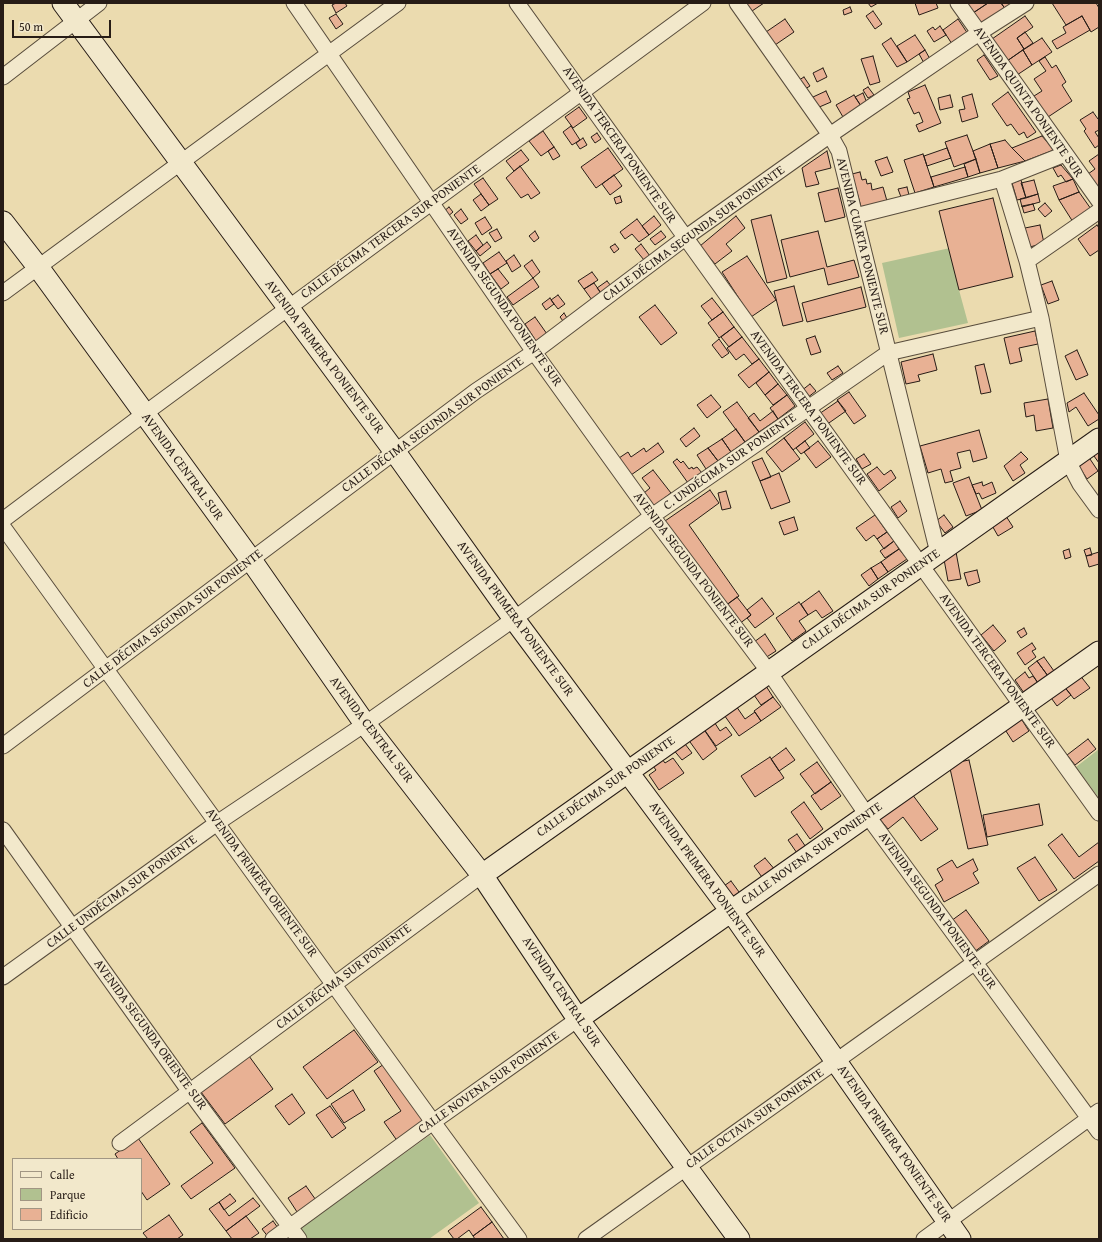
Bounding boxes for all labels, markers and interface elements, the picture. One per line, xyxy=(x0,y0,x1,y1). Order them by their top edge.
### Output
scale bar xyxy=(14,12,113,38)
text: 50 m xyxy=(19,18,43,35)
street label: AVENIDA QUINTA PONIENTE SUR xyxy=(970,24,1086,180)
street label: AVENIDA TERCERA PONIENTE SUR xyxy=(559,64,679,226)
street label: AVENIDA CUARTA PONIENTE SUR xyxy=(832,156,892,336)
street label: CALLE DÉCIMA TERCERA SUR PONIENTE xyxy=(298,161,484,303)
street label: CALLE DÉCIMA SEGUNDA SUR PONIENTE xyxy=(600,163,788,305)
street label: AVENIDA SEGUNDA PONIENTE SUR xyxy=(443,225,565,389)
street label: AVENIDA PRIMERA PONIENTE SUR xyxy=(261,277,387,437)
street label: AVENIDA TERCERA PONIENTE SUR xyxy=(747,328,869,488)
street label: CALLE DÉCIMA SEGUNDA SUR PONIENTE xyxy=(339,354,527,496)
street label: AVENIDA CENTRAL SUR xyxy=(138,410,226,524)
street label: C. UNDÉCIMA SUR PONIENTE xyxy=(661,410,799,514)
street label: AVENIDA SEGUNDA PONIENTE SUR xyxy=(630,489,756,651)
street label: AVENIDA PRIMERA PONIENTE SUR xyxy=(453,538,577,700)
street label: CALLE DÉCIMA SEGUNDA SUR PONIENTE xyxy=(80,546,266,692)
street label: CALLE DÉCIMA SUR PONIENTE xyxy=(799,546,943,654)
street label: AVENIDA TERCERA PONIENTE SUR xyxy=(936,591,1058,751)
street label: AVENIDA CENTRAL SUR xyxy=(326,674,416,786)
street label: CALLE DÉCIMA SUR PONIENTE xyxy=(534,733,678,841)
street label: AVENIDA PRIMERA PONIENTE SUR xyxy=(645,799,769,961)
street label: CALLE NOVENA SUR PONIENTE xyxy=(738,799,886,909)
street label: AVENIDA PRIMERA ORIENTE SUR xyxy=(202,806,320,960)
street label: AVENIDA SEGUNDA PONIENTE SUR xyxy=(875,829,999,993)
street label: CALLE UNDÉCIMA SUR PONIENTE xyxy=(44,832,200,952)
street label: CALLE DÉCIMA SUR PONIENTE xyxy=(273,921,415,1033)
street label: AVENIDA CENTRAL SUR xyxy=(518,934,604,1050)
street label: AVENIDA SEGUNDA ORIENTE SUR xyxy=(90,957,210,1113)
street label: CALLE NOVENA SUR PONIENTE xyxy=(415,1028,563,1138)
street label: AVENIDA PRIMERA PONIENTE SUR xyxy=(834,1062,954,1226)
street label: CALLE OCTAVA SUR PONIENTE xyxy=(683,1065,827,1173)
legend xyxy=(12,1158,142,1230)
text: Calle xyxy=(50,1166,75,1183)
text: Parque xyxy=(50,1186,85,1203)
text: Edificio xyxy=(50,1206,88,1223)

